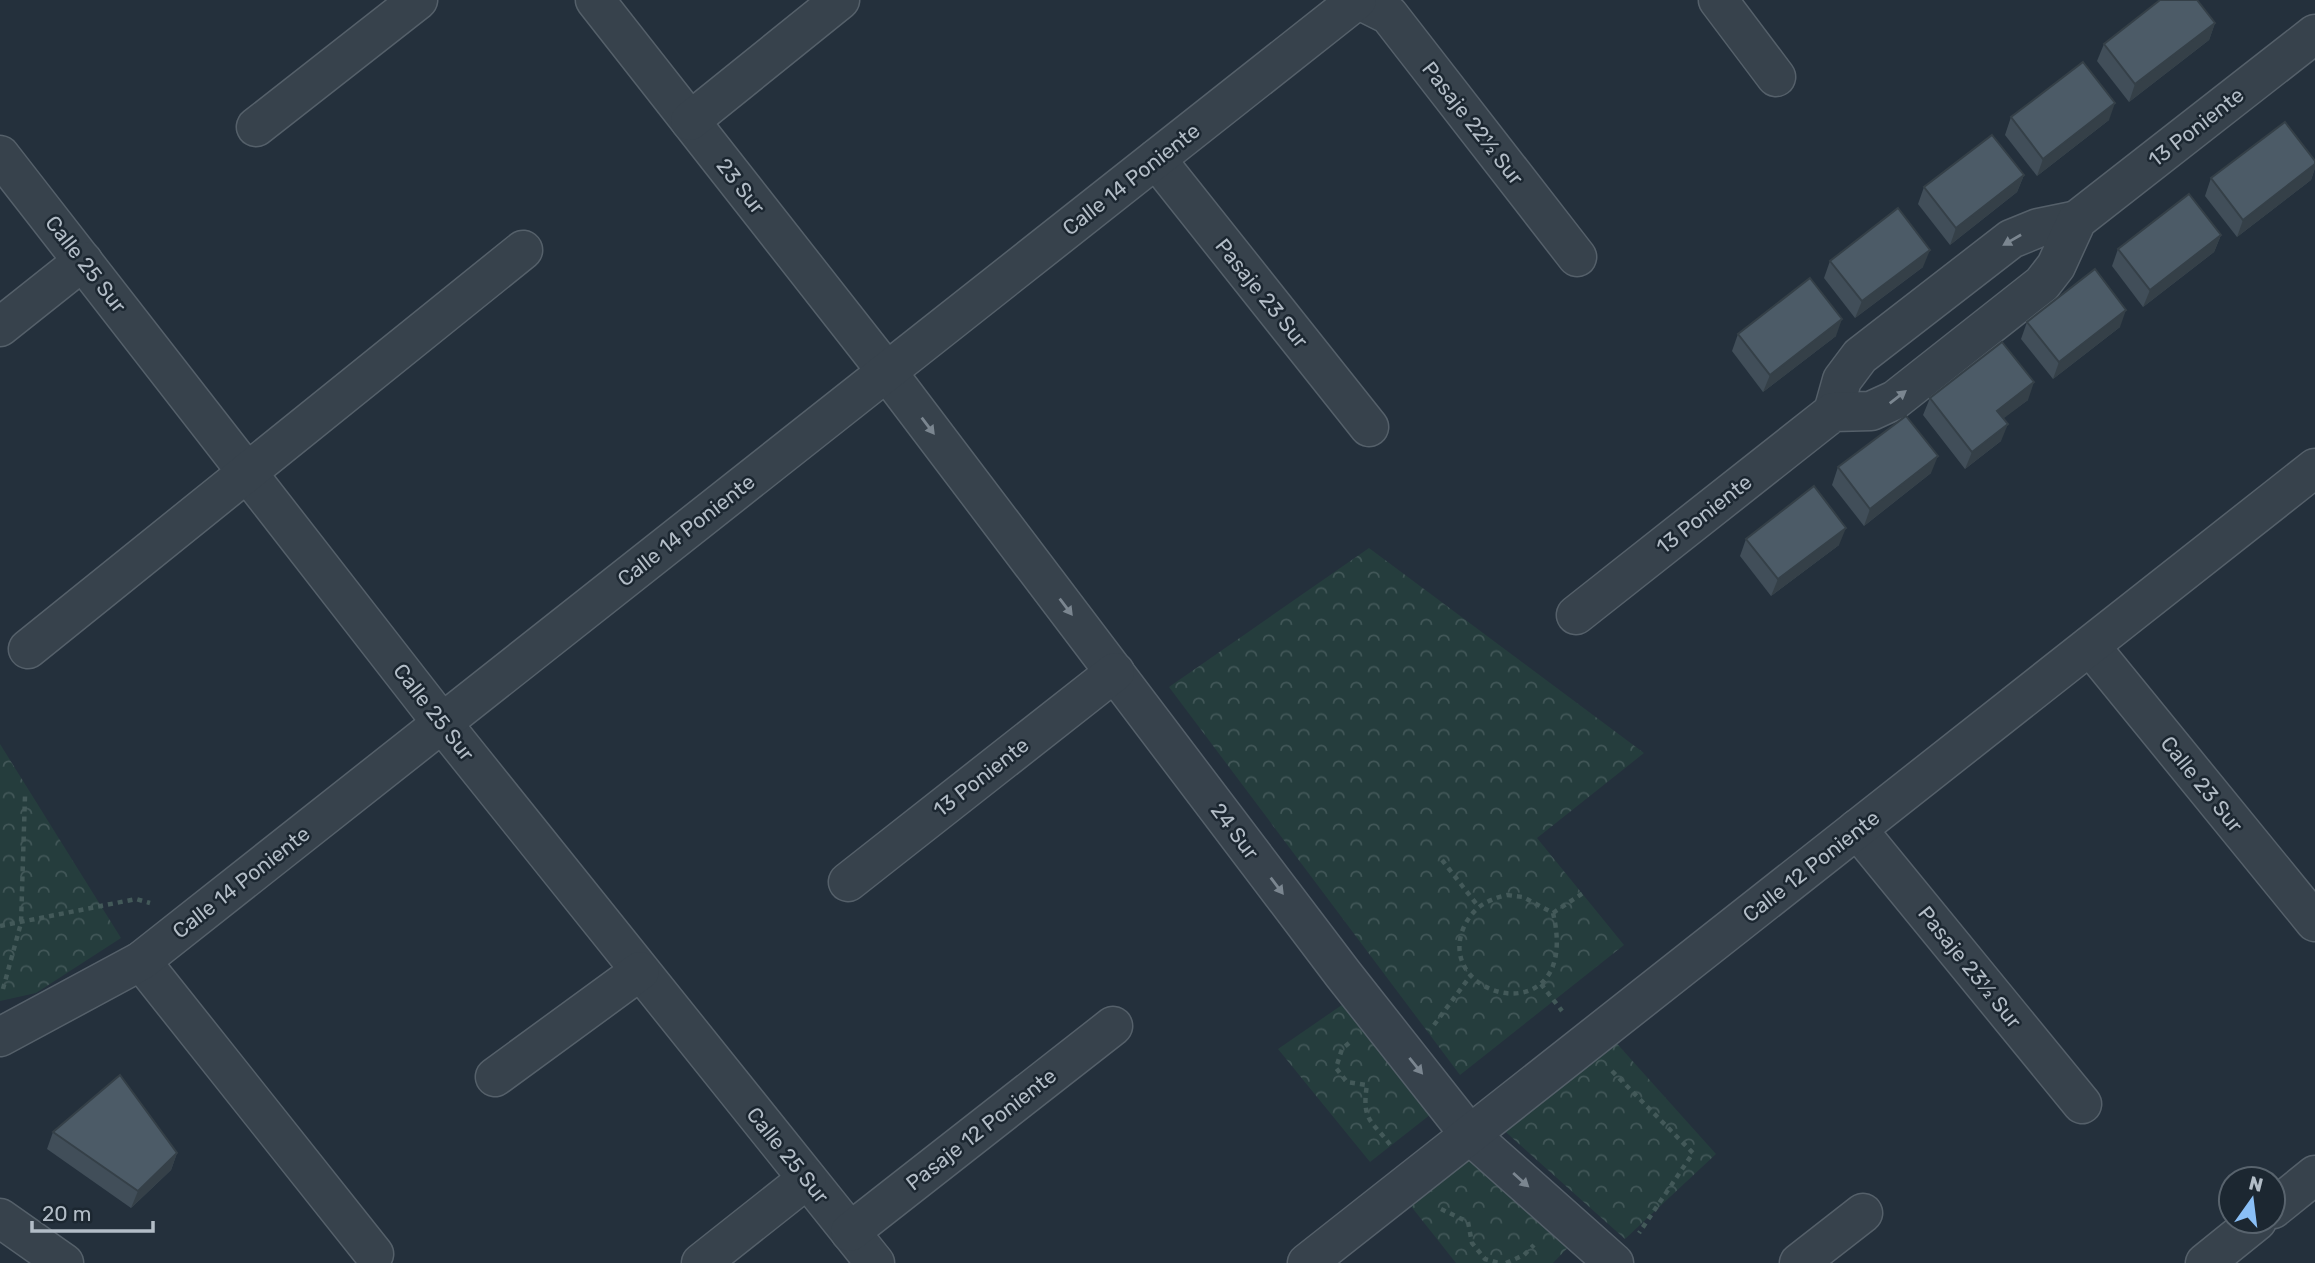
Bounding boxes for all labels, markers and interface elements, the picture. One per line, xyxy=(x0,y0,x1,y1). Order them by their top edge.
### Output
street label: Pasaje 22½ Sur xyxy=(1417,56,1529,190)
street label: 13 Poniente xyxy=(2143,82,2249,172)
street label: Calle 14 Poniente xyxy=(1057,118,1205,240)
street label: 23 Sur xyxy=(712,153,770,219)
street label: Calle 25 Sur xyxy=(40,210,132,318)
street label: Pasaje 23 Sur xyxy=(1210,233,1314,353)
one-way arrow xyxy=(2003,234,2022,246)
one-way arrow xyxy=(1888,390,1906,405)
one-way arrow xyxy=(921,417,935,435)
street label: Calle 14 Poniente xyxy=(612,469,760,591)
street label: 13 Poniente xyxy=(1651,469,1757,559)
one-way arrow xyxy=(1058,598,1073,616)
street label: Calle 25 Sur xyxy=(388,658,480,766)
street label: Calle 23 Sur xyxy=(2156,731,2248,837)
street label: 13 Poniente xyxy=(928,732,1034,822)
street label: 24 Sur xyxy=(1206,798,1264,864)
street label: Calle 12 Poniente xyxy=(1738,805,1884,927)
street label: Calle 14 Poniente xyxy=(167,821,315,943)
one-way arrow xyxy=(1270,877,1284,896)
street label: Pasaje 23½ Sur xyxy=(1913,901,2027,1033)
one-way arrow xyxy=(1409,1057,1424,1075)
street label: Pasaje 12 Poniente xyxy=(901,1063,1061,1195)
street label: Calle 25 Sur xyxy=(742,1102,834,1208)
north arrow xyxy=(2217,1165,2287,1235)
text: N xyxy=(2247,1171,2265,1197)
one-way arrow xyxy=(1512,1172,1530,1188)
scale bar xyxy=(32,1190,152,1234)
text: 20 m xyxy=(42,1201,91,1226)

